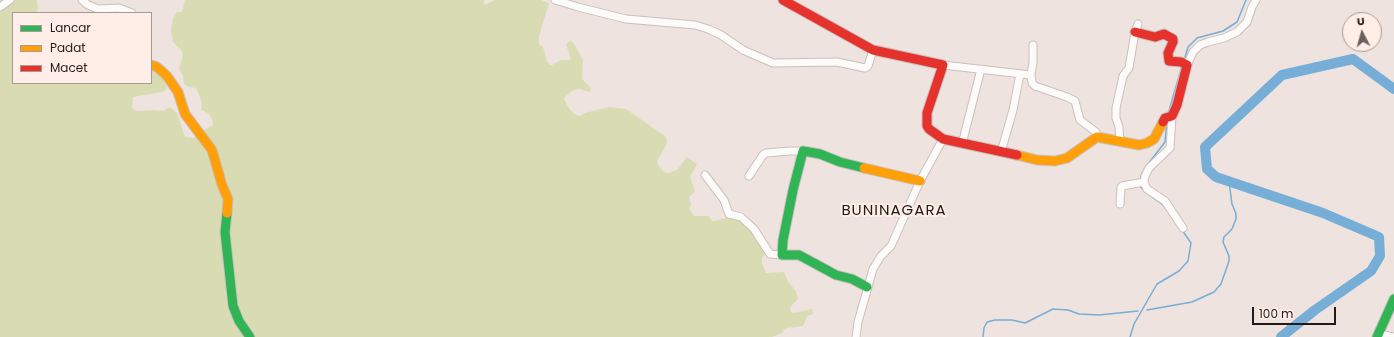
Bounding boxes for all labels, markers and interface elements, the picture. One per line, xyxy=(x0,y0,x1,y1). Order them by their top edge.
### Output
legend xyxy=(12,12,152,84)
north arrow xyxy=(1342,12,1382,52)
text: U xyxy=(1356,13,1366,29)
text: Lancar xyxy=(50,19,91,36)
text: Padat xyxy=(50,39,86,56)
text: Macet xyxy=(50,59,88,76)
district label: BUNINAGARA xyxy=(841,202,947,220)
scale bar xyxy=(1254,299,1338,325)
text: 100 m xyxy=(1259,305,1293,322)

